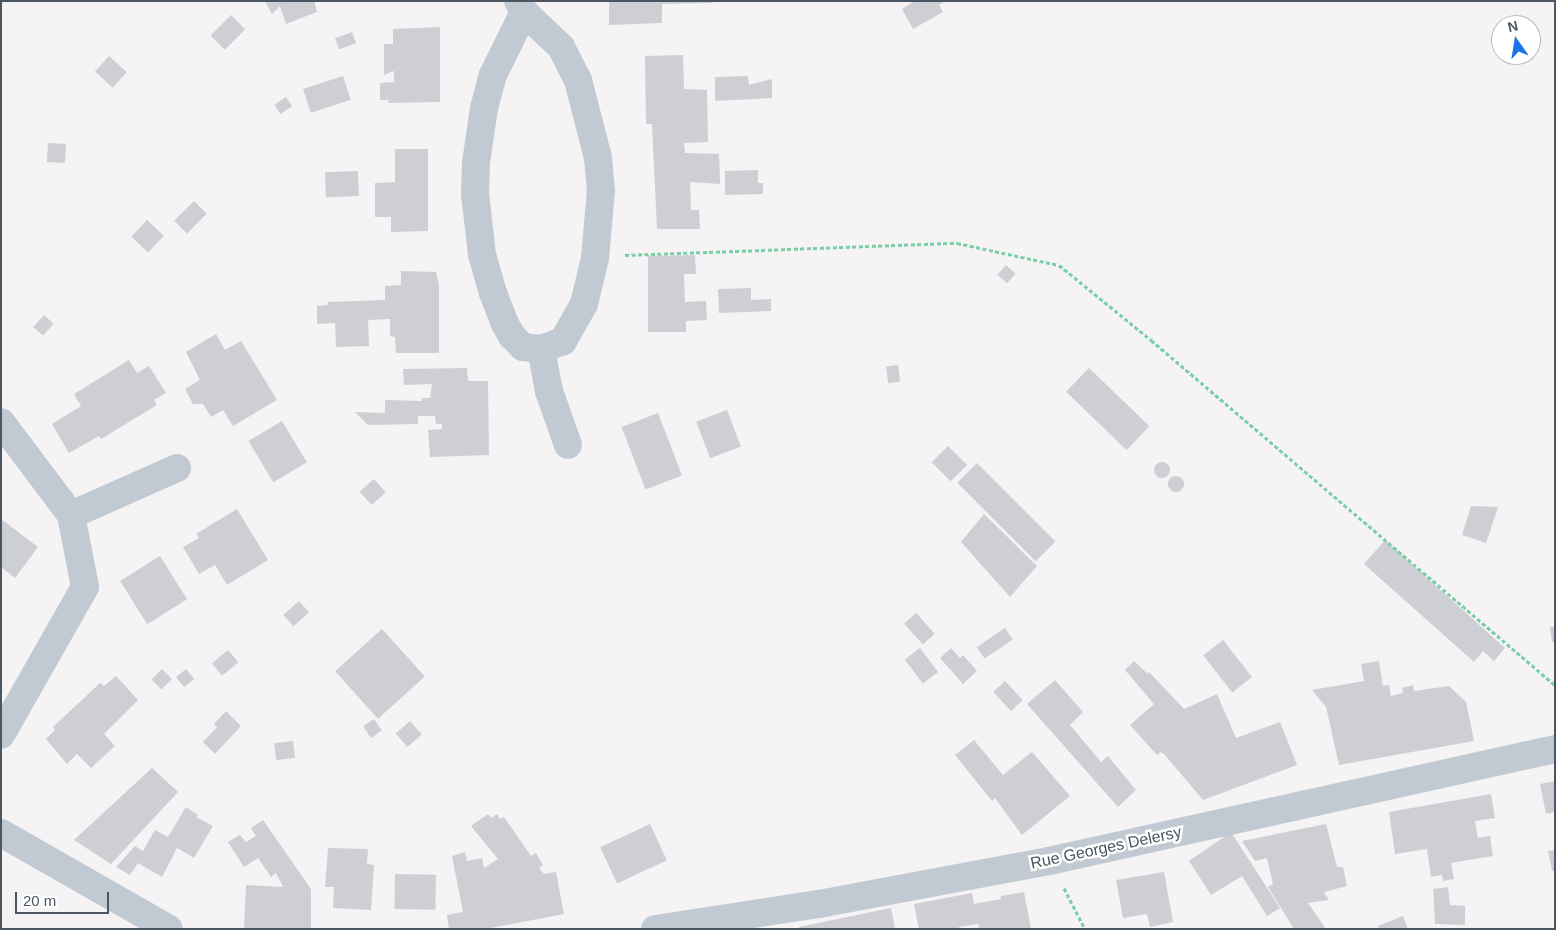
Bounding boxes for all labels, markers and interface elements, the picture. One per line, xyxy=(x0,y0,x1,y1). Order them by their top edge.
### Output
north arrow xyxy=(1491,15,1541,65)
text: N xyxy=(1506,17,1520,35)
street label: Rue Georges Delersy xyxy=(1029,823,1183,873)
scale bar xyxy=(18,882,111,914)
text: 20 m xyxy=(23,892,56,909)

